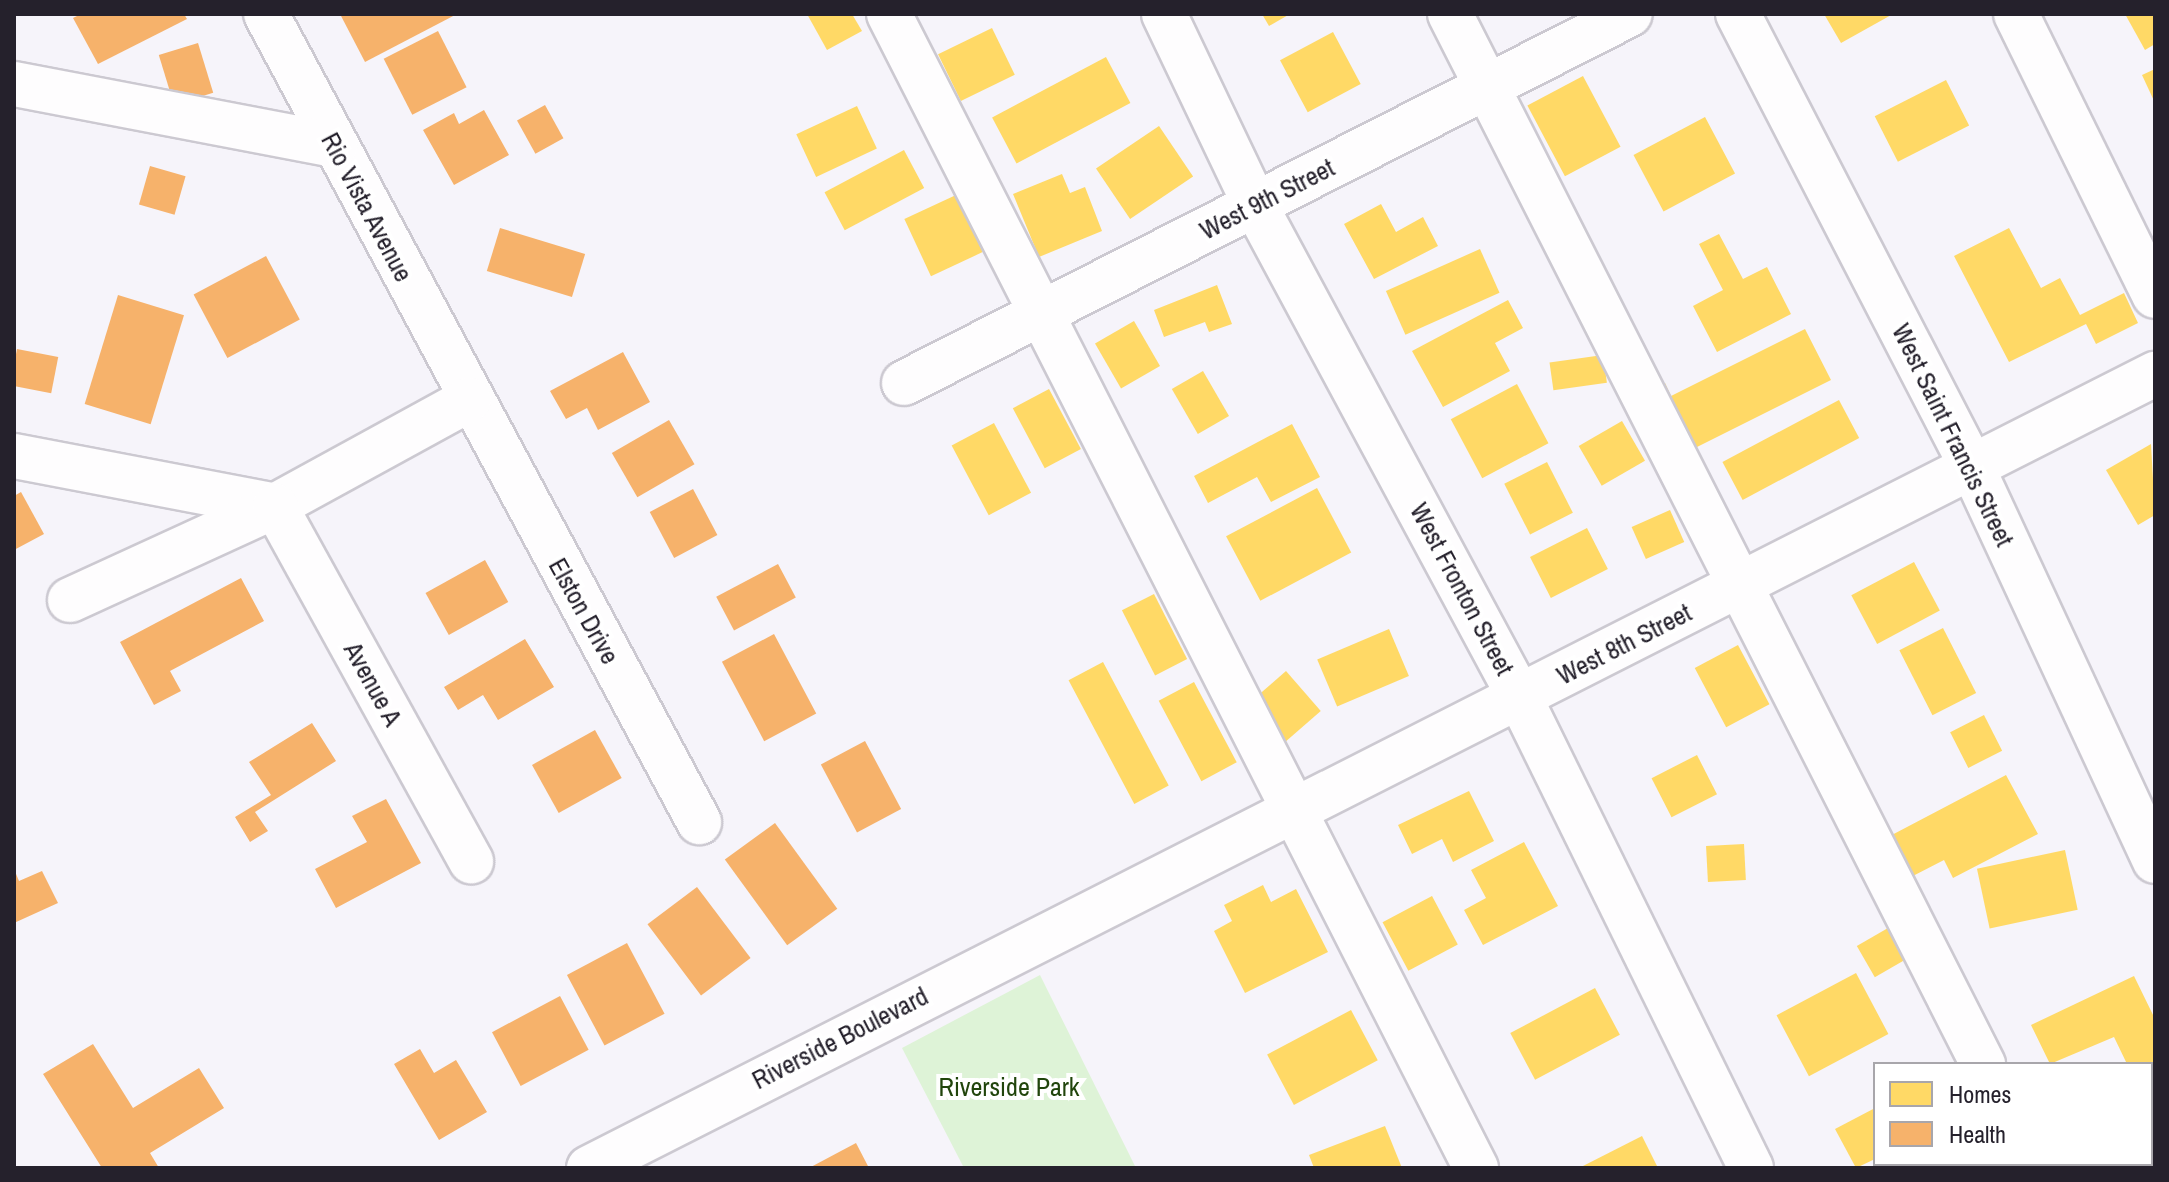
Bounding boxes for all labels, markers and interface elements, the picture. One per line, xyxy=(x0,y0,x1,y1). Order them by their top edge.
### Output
street label: Rio Vista Avenue xyxy=(314,127,420,287)
street label: West 9th Street xyxy=(1195,152,1339,246)
street label: West Saint Francis Street xyxy=(1886,319,2020,551)
street label: West Fronton Street xyxy=(1404,498,1520,680)
street label: Elston Drive xyxy=(542,553,626,669)
street label: West 8th Street xyxy=(1552,597,1696,691)
street label: Avenue A xyxy=(337,636,409,732)
street label: Riverside Boulevard xyxy=(747,980,933,1096)
legend xyxy=(1873,1062,2153,1166)
park label: Riverside Park xyxy=(939,1071,1079,1103)
text: Homes xyxy=(1949,1078,2011,1110)
text: Health xyxy=(1949,1118,2006,1150)

